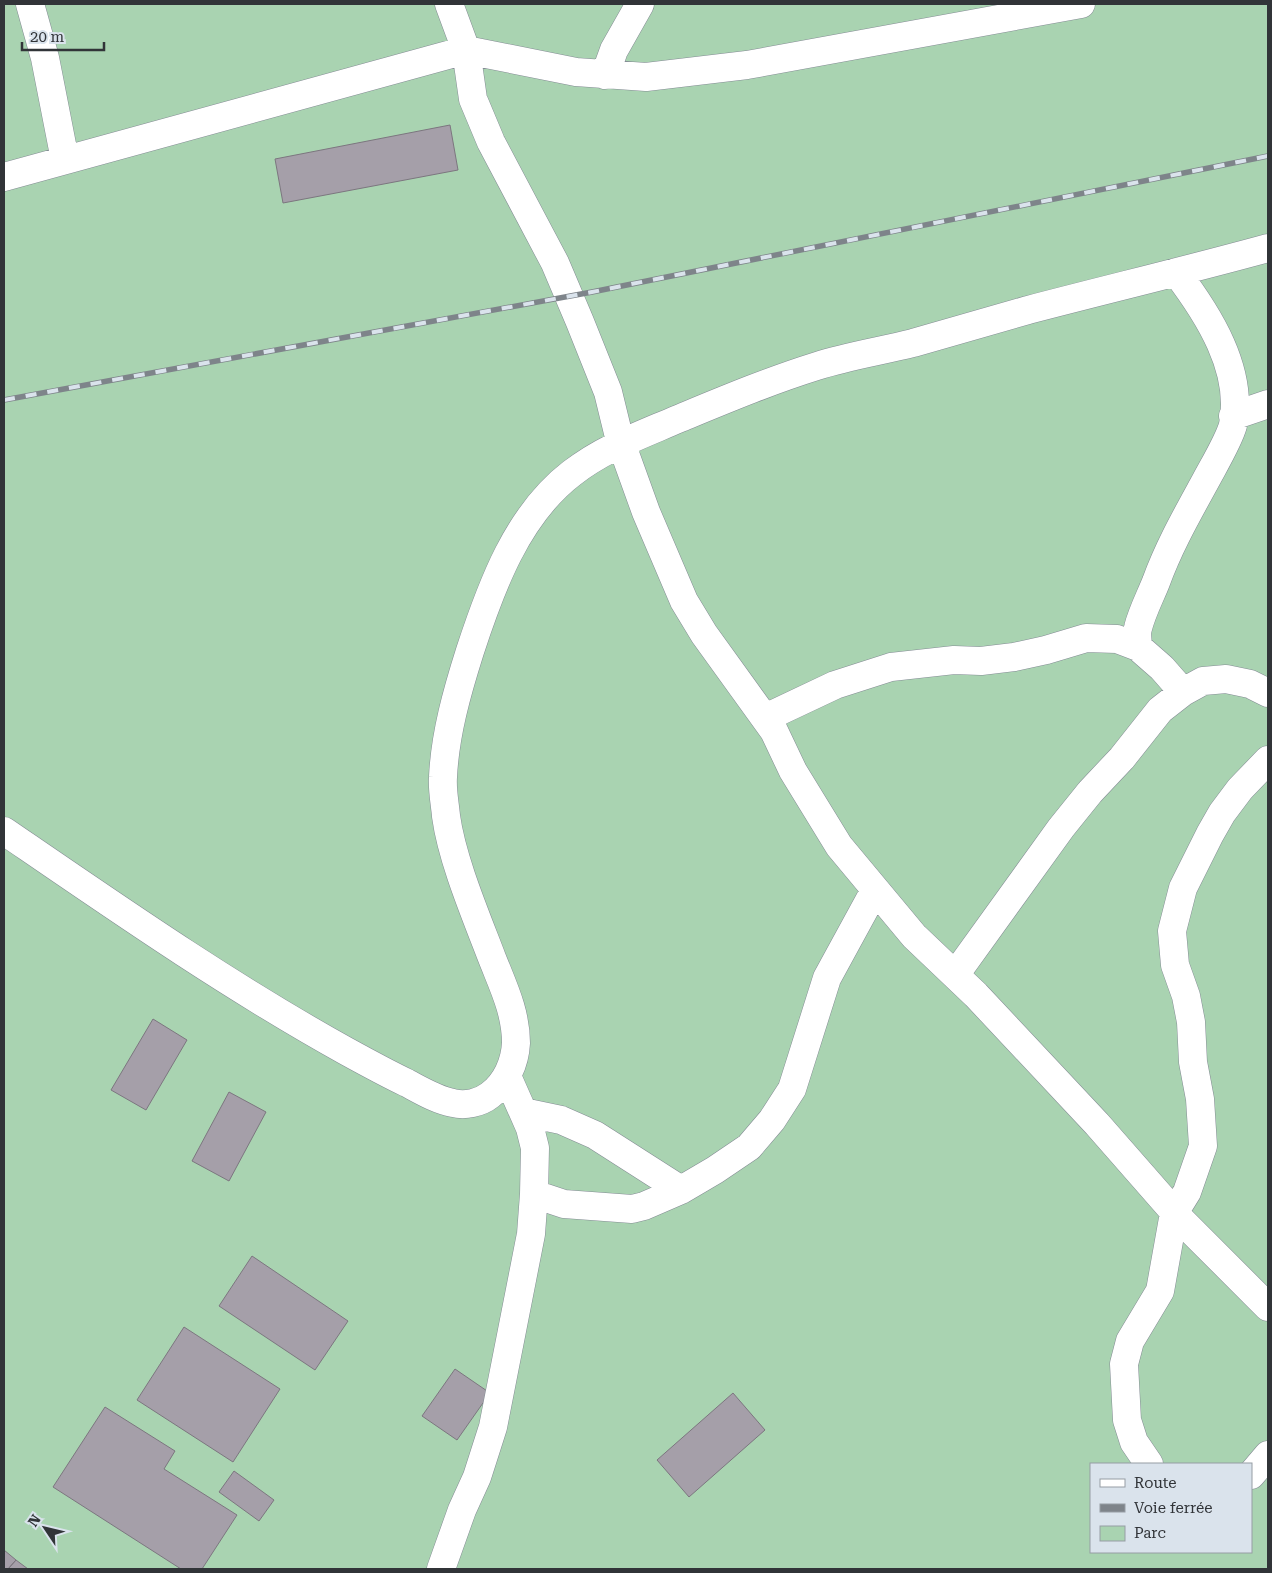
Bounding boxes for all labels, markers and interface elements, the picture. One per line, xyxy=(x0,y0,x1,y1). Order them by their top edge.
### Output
scale bar xyxy=(22,20,105,52)
text: 20 m xyxy=(30,28,65,46)
legend xyxy=(1090,1463,1252,1553)
text: Route xyxy=(1134,1474,1176,1492)
text: Voie ferrée xyxy=(1134,1499,1212,1517)
north arrow xyxy=(20,1503,70,1553)
text: N xyxy=(25,1511,44,1530)
text: Parc xyxy=(1134,1524,1166,1542)

